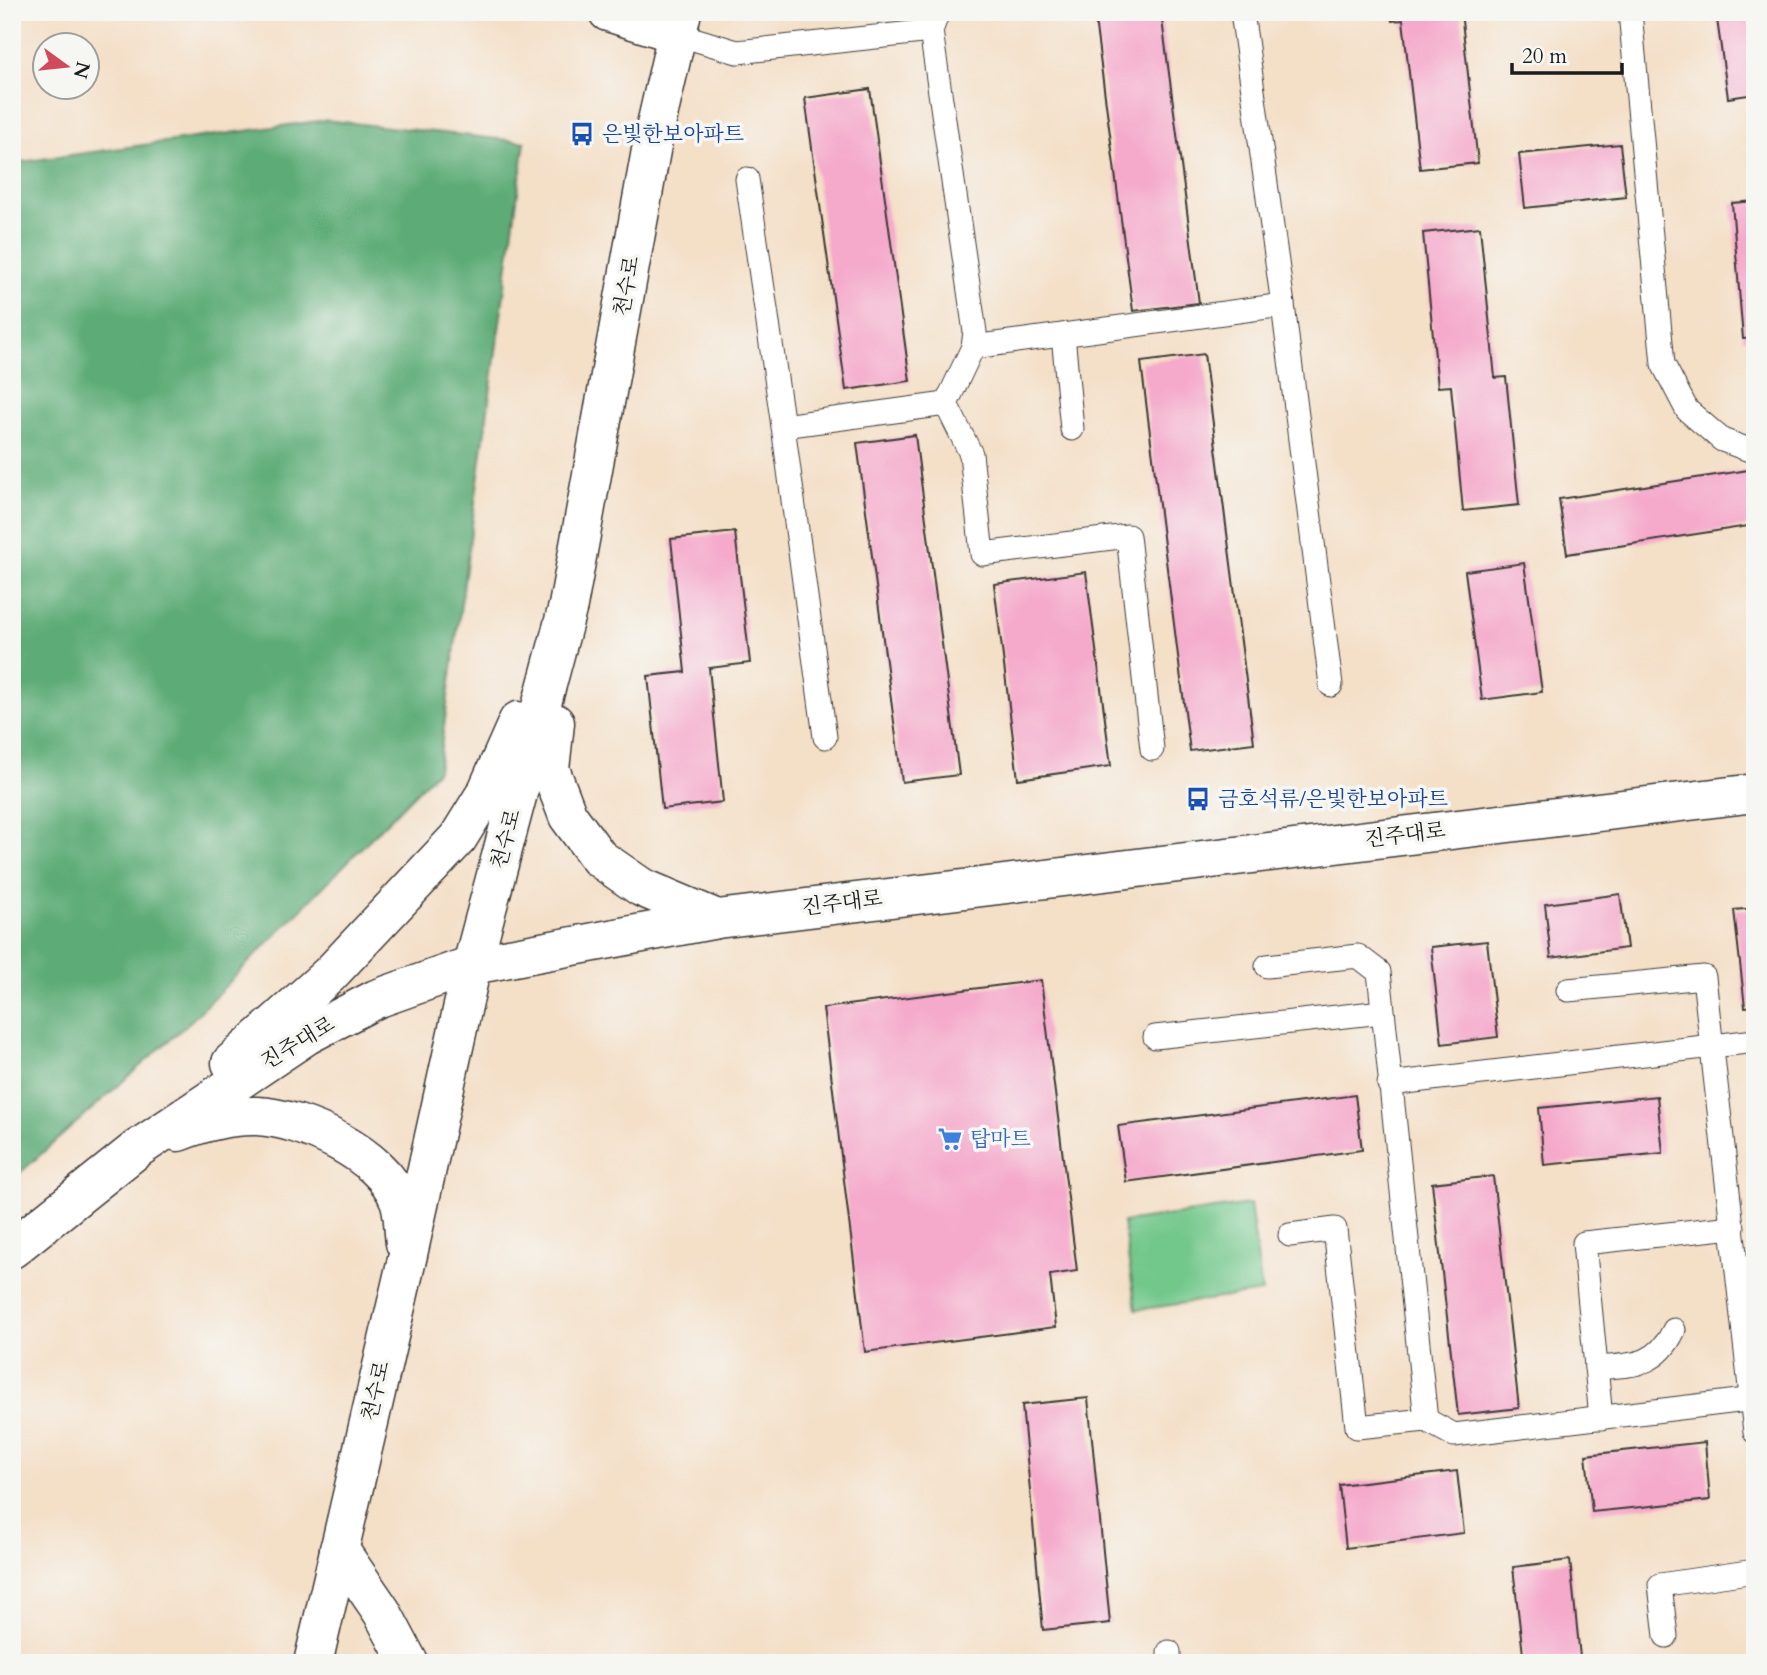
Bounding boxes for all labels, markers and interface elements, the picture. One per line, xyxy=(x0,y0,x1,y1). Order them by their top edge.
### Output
north arrow xyxy=(32,32,102,102)
scale bar xyxy=(1512,32,1622,76)
text: 20 m xyxy=(1522,42,1567,71)
text: N xyxy=(67,59,96,82)
bus stop icon: 은빛한보아파트 xyxy=(568,120,596,148)
place label: 은빛한보아파트 xyxy=(602,120,744,149)
street label: 천수로 xyxy=(607,254,647,318)
bus stop icon: 금호석류/은빛한보아파트 xyxy=(1184,785,1212,813)
place label: 금호석류/은빛한보아파트 xyxy=(1218,785,1448,814)
street label: 천수로 xyxy=(484,806,528,872)
street label: 진주대로 xyxy=(1363,816,1447,854)
street label: 진주대로 xyxy=(800,884,884,922)
street label: 진주대로 xyxy=(256,1010,340,1076)
supermarket icon: 탑마트 xyxy=(936,1125,964,1153)
place label: 탑마트 xyxy=(970,1125,1031,1154)
street label: 천수로 xyxy=(355,1358,397,1424)

